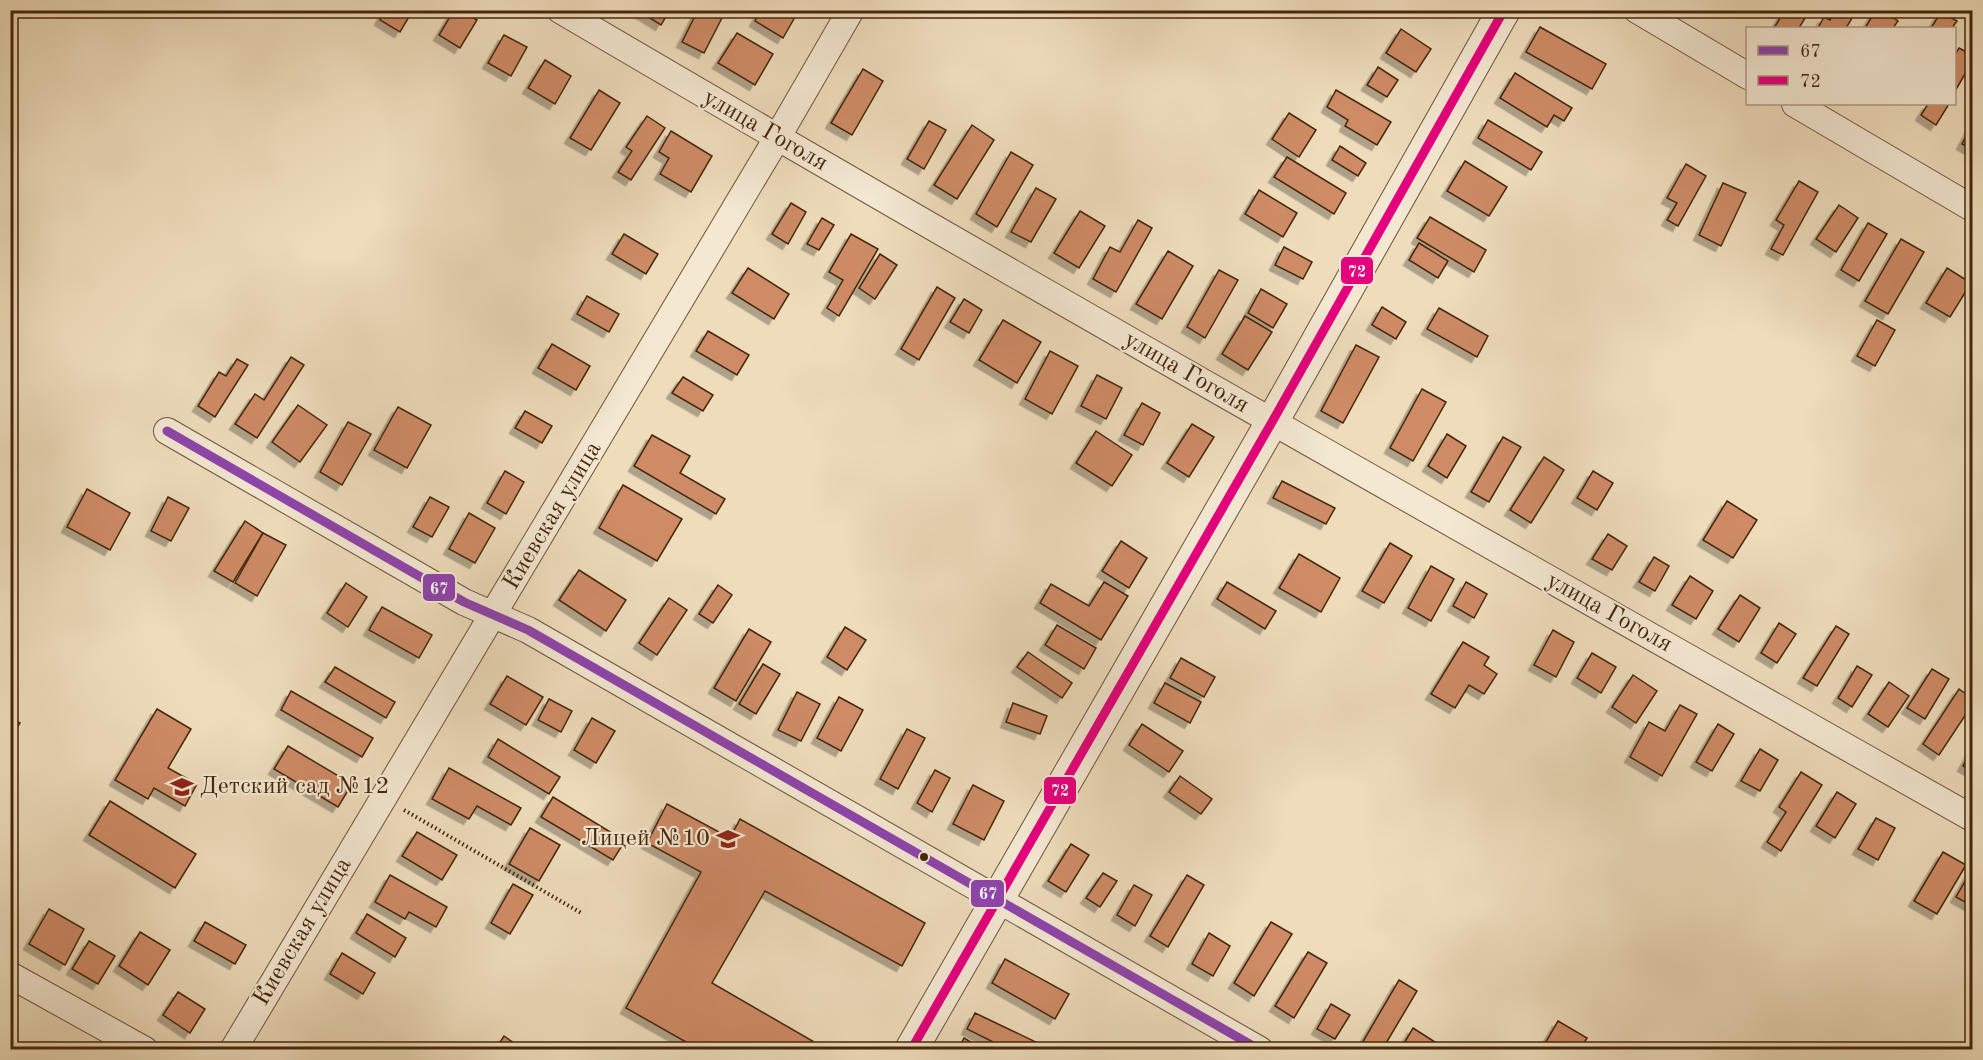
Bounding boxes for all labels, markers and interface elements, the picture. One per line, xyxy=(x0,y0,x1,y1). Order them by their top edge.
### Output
legend xyxy=(1746,27,1956,105)
text: 67 xyxy=(1800,43,1821,61)
text: 72 xyxy=(1800,73,1821,91)
street label: улица Гоголя xyxy=(699,86,831,176)
line badge: 72 xyxy=(1340,256,1374,285)
text: 72 xyxy=(1348,265,1366,281)
street label: улица Гоголя xyxy=(1120,328,1252,418)
street label: Киевская улица xyxy=(499,438,607,594)
street label: улица Гоголя xyxy=(1542,569,1676,657)
line badge: 67 xyxy=(422,573,456,602)
text: 67 xyxy=(430,582,448,598)
school or university icon: Детский сад №12 xyxy=(169,774,195,800)
place label: Детский сад №12 xyxy=(200,775,389,799)
line badge: 72 xyxy=(1043,776,1077,805)
text: 72 xyxy=(1051,784,1069,800)
school or university icon: Лицей №10 xyxy=(715,826,741,852)
place label: Лицей №10 xyxy=(581,827,710,851)
unlabelled marker xyxy=(918,851,930,863)
street label: Киевская улица xyxy=(249,854,357,1010)
line badge: 67 xyxy=(970,879,1005,908)
text: 67 xyxy=(979,887,997,903)

